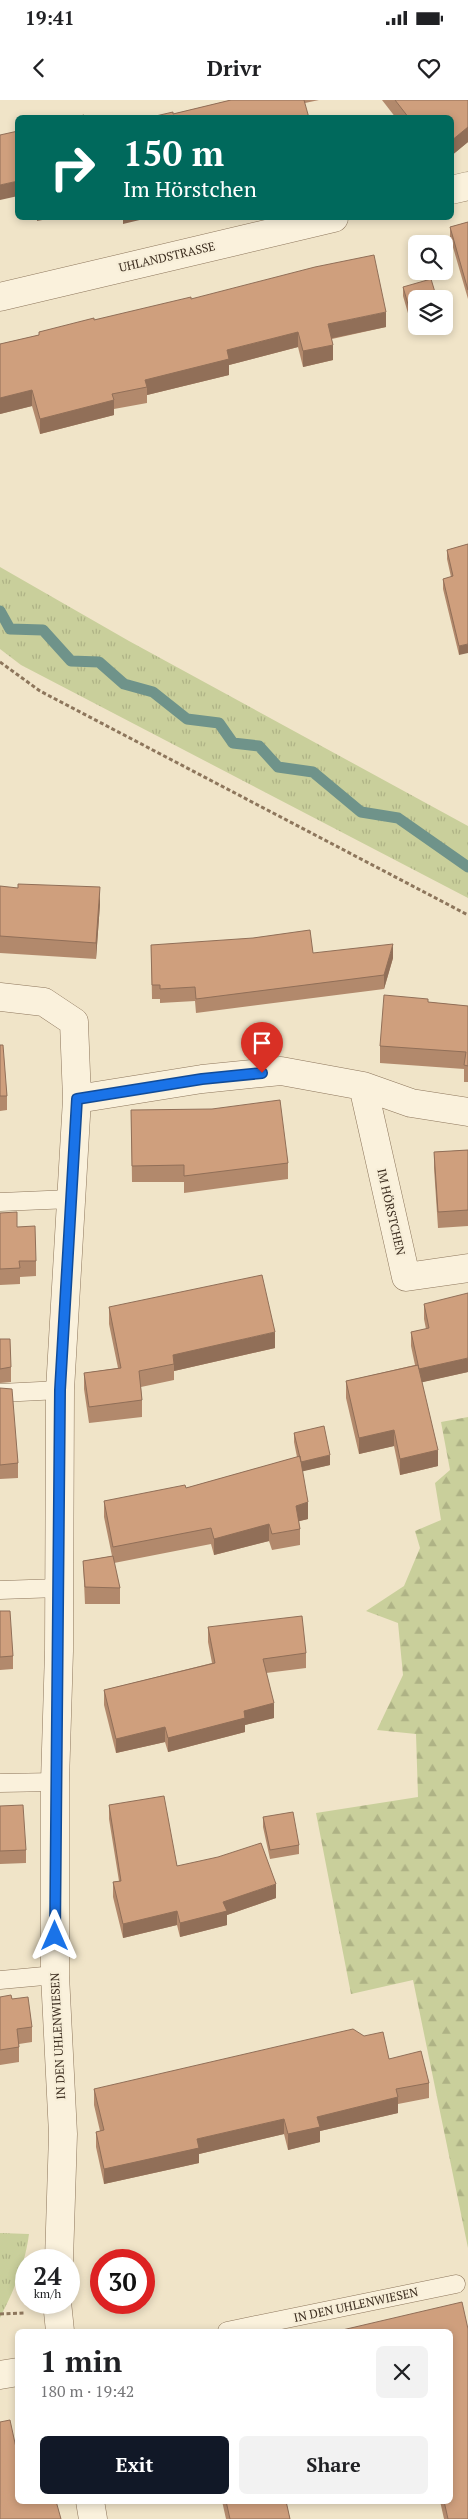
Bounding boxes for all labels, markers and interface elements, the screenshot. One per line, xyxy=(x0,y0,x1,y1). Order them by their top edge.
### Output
text: 19:41 xyxy=(25,5,74,30)
text: Drivr xyxy=(207,53,261,82)
icon: back xyxy=(25,54,53,82)
icon: heart xyxy=(415,54,443,82)
text: 150 m xyxy=(123,130,224,176)
icon: right xyxy=(40,135,105,200)
text: Im Hörstchen xyxy=(123,174,257,203)
map controls xyxy=(408,235,453,335)
button: search xyxy=(408,235,453,280)
street label: UHLANDSTRASSE xyxy=(117,238,217,275)
button: layers xyxy=(408,290,453,335)
pin xyxy=(241,1022,283,1073)
icon: arrive xyxy=(248,1029,276,1057)
street label: IM HÖRSTCHEN xyxy=(374,1167,409,1257)
position arrow xyxy=(28,1909,80,1961)
street label: IN DEN UHLENWIESEN xyxy=(47,1972,68,2100)
speed limit sign: 30 xyxy=(90,2249,155,2314)
text: 24 xyxy=(33,2259,62,2292)
street label: IN DEN UHLENWIESEN xyxy=(292,2284,420,2325)
text: km/h xyxy=(34,2286,61,2301)
text: 1 min xyxy=(40,2341,122,2381)
button: close xyxy=(376,2346,428,2398)
text: 180 m · 19:42 xyxy=(40,2380,134,2402)
button: Exit xyxy=(40,2436,229,2494)
button: Share xyxy=(239,2436,428,2494)

